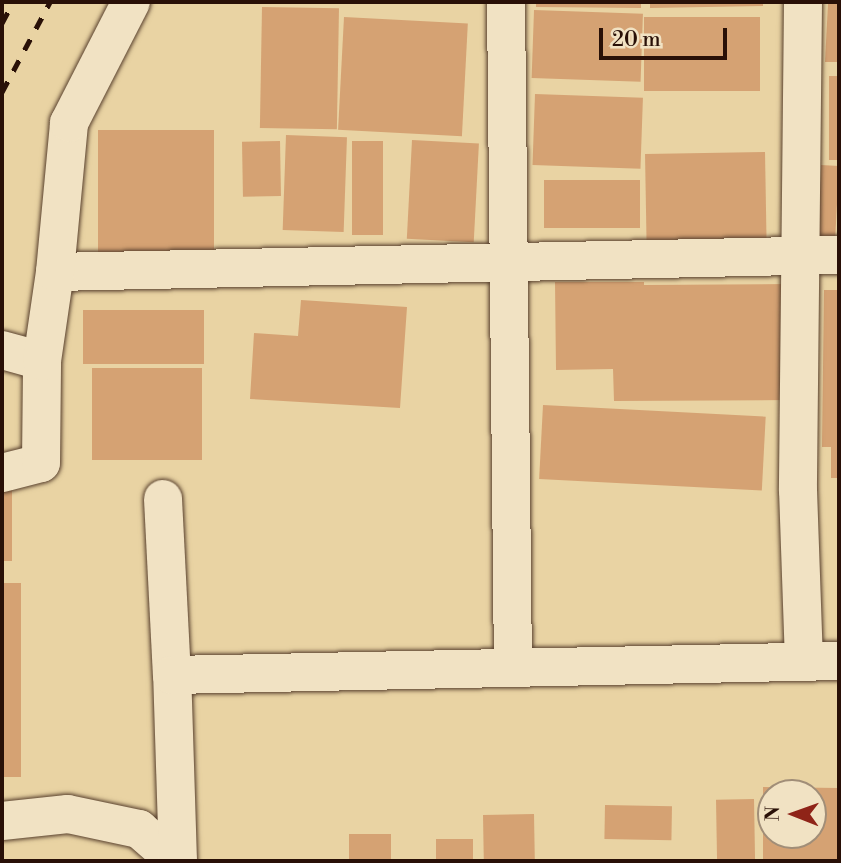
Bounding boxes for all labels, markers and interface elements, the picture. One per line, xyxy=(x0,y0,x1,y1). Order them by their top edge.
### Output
scale bar xyxy=(603,14,731,58)
text: 20 m xyxy=(612,27,661,53)
north arrow xyxy=(757,779,827,849)
text: N xyxy=(761,806,785,821)

